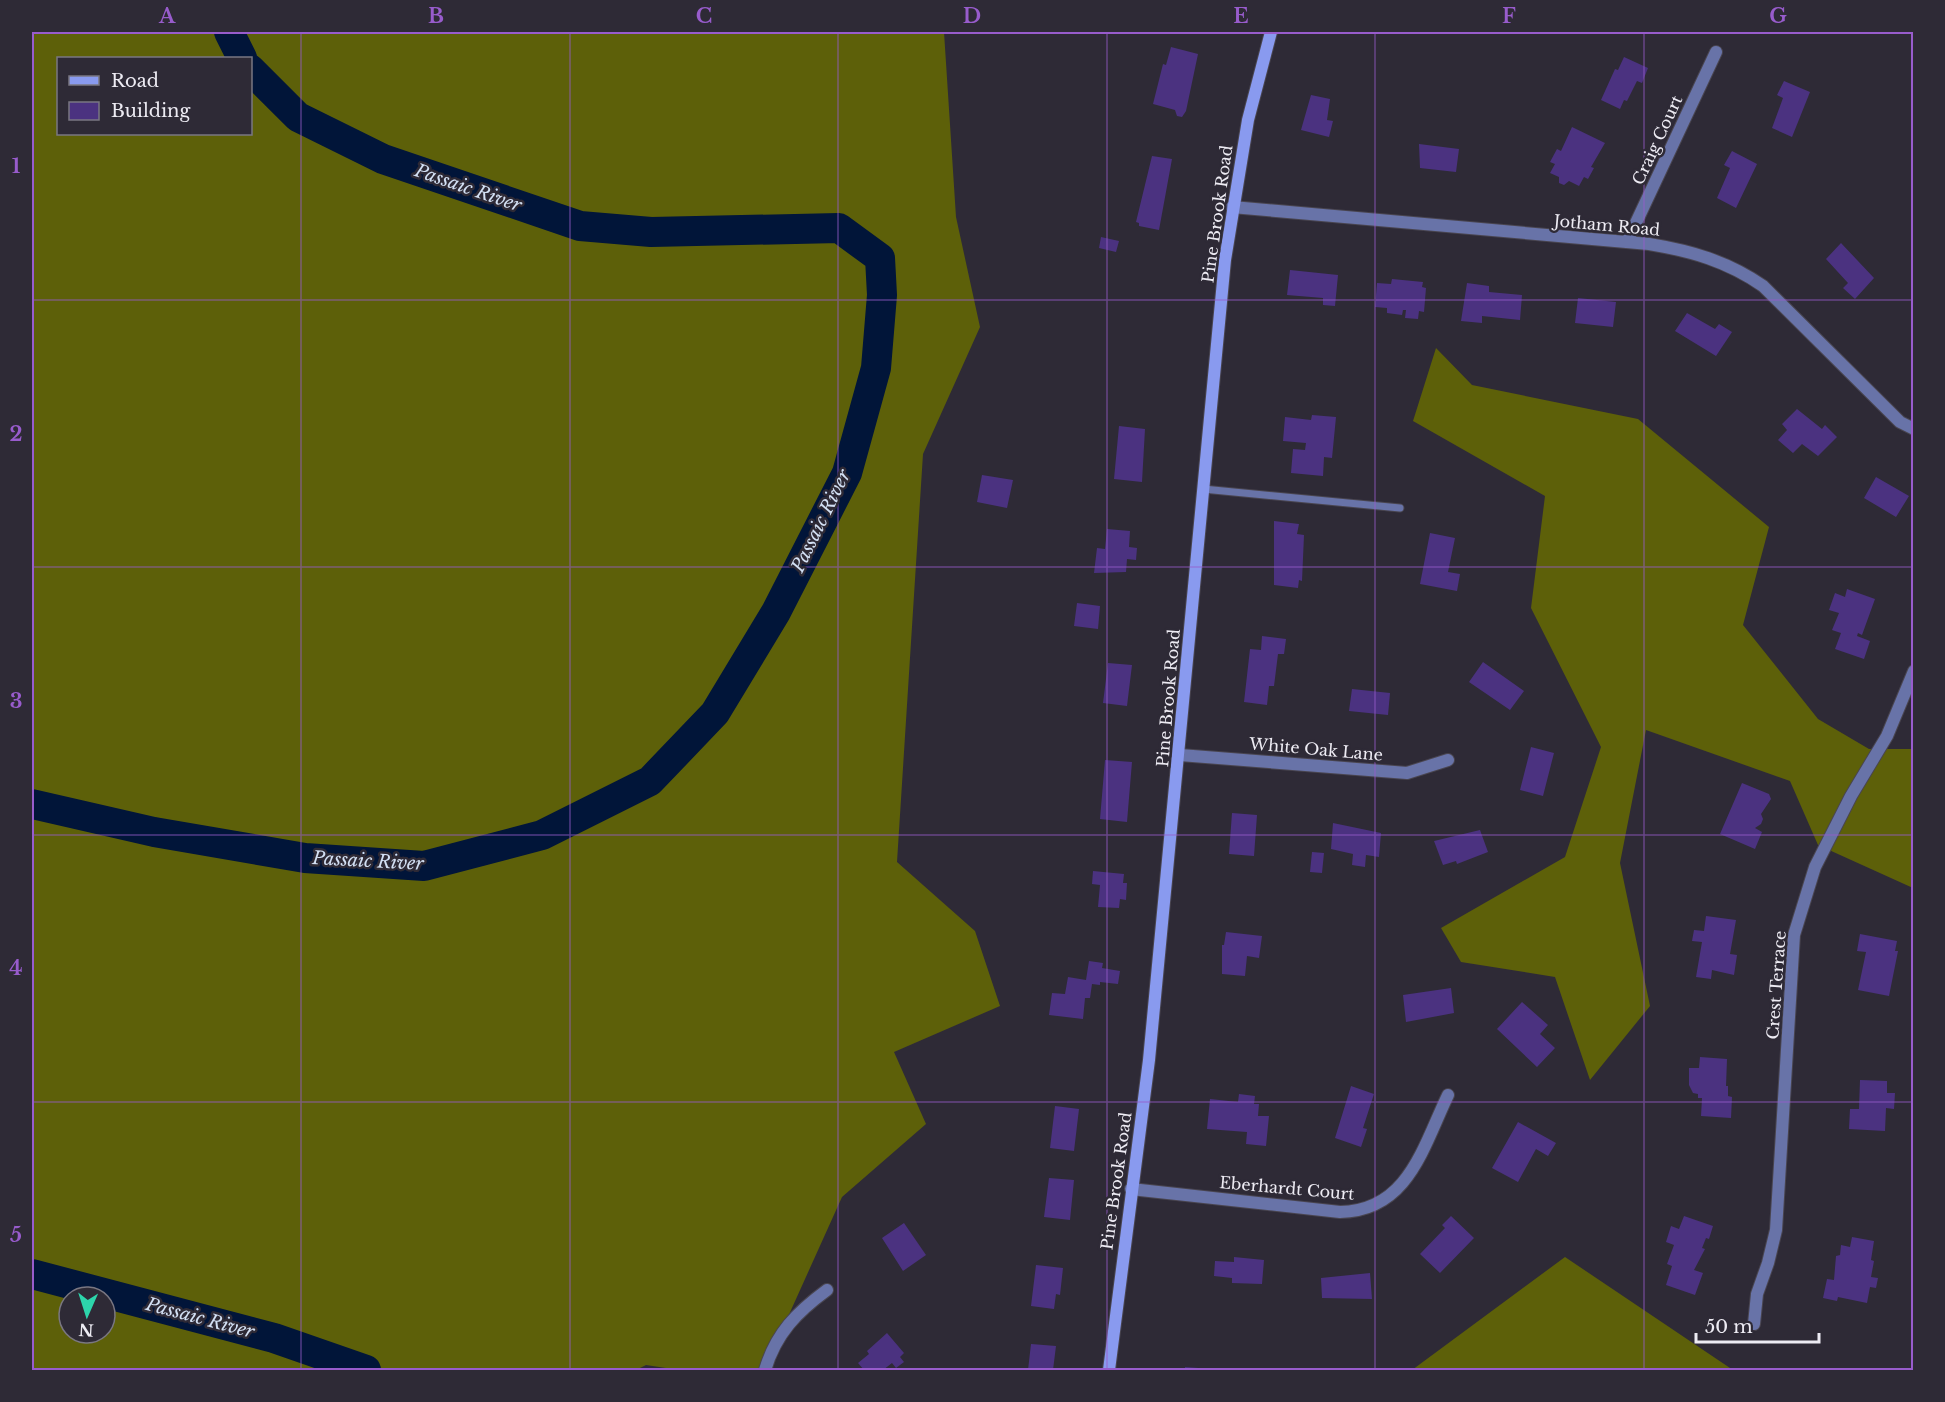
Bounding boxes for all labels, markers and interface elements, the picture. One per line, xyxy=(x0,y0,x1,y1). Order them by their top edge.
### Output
text: A xyxy=(158,4,176,28)
text: B xyxy=(428,4,444,28)
text: C xyxy=(696,4,712,28)
text: D xyxy=(963,4,981,28)
text: E xyxy=(1233,4,1249,28)
text: F xyxy=(1502,4,1516,28)
text: G xyxy=(1769,4,1787,28)
legend xyxy=(57,57,252,135)
text: Road xyxy=(111,70,159,92)
street label: Craig Court xyxy=(1628,92,1686,188)
text: Building xyxy=(111,100,190,122)
street label: Pine Brook Road xyxy=(1197,144,1237,284)
text: 1 xyxy=(12,154,21,178)
water label: Passaic River xyxy=(411,159,525,217)
street label: Jotham Road xyxy=(1551,210,1661,240)
text: 2 xyxy=(9,422,23,446)
water label: Passaic River xyxy=(786,465,856,577)
street label: Pine Brook Road xyxy=(1152,628,1184,768)
text: 3 xyxy=(10,689,22,713)
street label: White Oak Lane xyxy=(1247,733,1384,765)
water label: Passaic River xyxy=(311,847,425,875)
street label: Crest Terrace xyxy=(1762,930,1790,1040)
text: 4 xyxy=(9,956,23,980)
street label: Pine Brook Road xyxy=(1096,1111,1136,1251)
street label: Eberhardt Court xyxy=(1219,1172,1355,1204)
text: 5 xyxy=(10,1223,22,1247)
north arrow xyxy=(57,1285,117,1345)
water label: Passaic River xyxy=(142,1293,257,1343)
scale bar xyxy=(1696,1306,1819,1344)
text: 50 m xyxy=(1705,1316,1753,1338)
text: N xyxy=(78,1320,94,1340)

